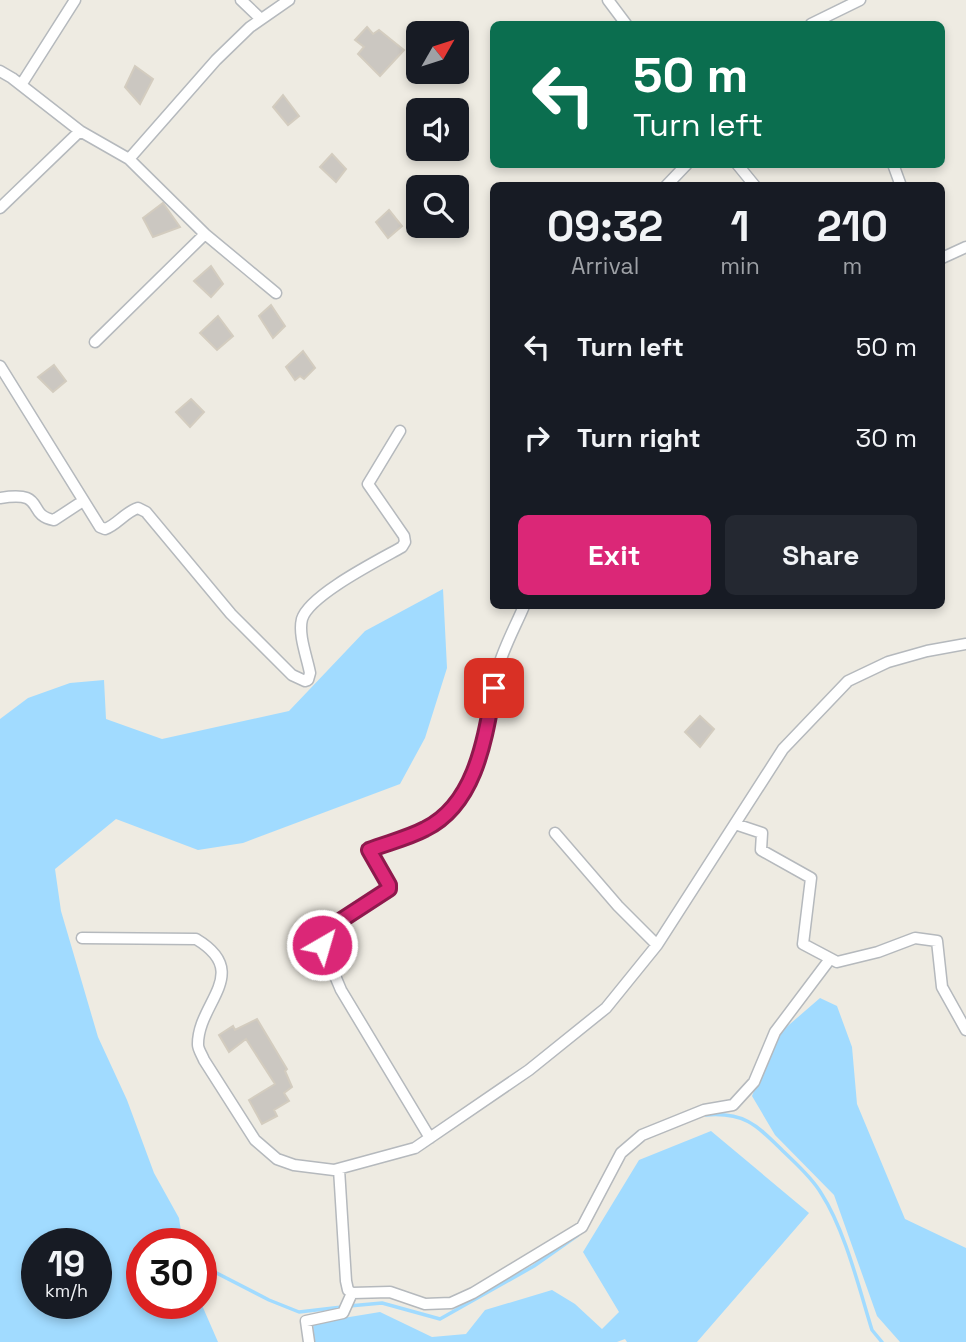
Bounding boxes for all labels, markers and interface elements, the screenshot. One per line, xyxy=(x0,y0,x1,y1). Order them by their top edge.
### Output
north arrow xyxy=(406,21,469,84)
map controls xyxy=(406,21,469,238)
text: 50 m xyxy=(633,44,748,106)
icon: left xyxy=(518,49,609,140)
button: sound xyxy=(406,98,469,161)
text: Turn left xyxy=(633,105,763,145)
button: search xyxy=(406,175,469,238)
text: 09:32 xyxy=(547,200,663,253)
text: 1 xyxy=(731,200,750,253)
text: 210 xyxy=(817,200,888,253)
text: Arrival xyxy=(571,251,639,281)
text: min xyxy=(720,251,760,281)
text: m xyxy=(842,251,862,281)
icon: left xyxy=(518,328,556,366)
text: Turn left xyxy=(577,330,684,364)
text: 50 m xyxy=(856,330,917,364)
icon: right xyxy=(518,419,556,457)
text: Turn right xyxy=(577,421,701,455)
text: 30 m xyxy=(856,421,917,455)
button: Exit xyxy=(518,515,711,595)
button: Share xyxy=(725,515,917,595)
pin xyxy=(464,658,524,718)
icon: arrive xyxy=(475,669,513,707)
position arrow xyxy=(285,908,359,982)
speed limit sign: 30 xyxy=(126,1228,217,1319)
text: 19 xyxy=(48,1242,85,1286)
text: km/h xyxy=(45,1279,88,1302)

